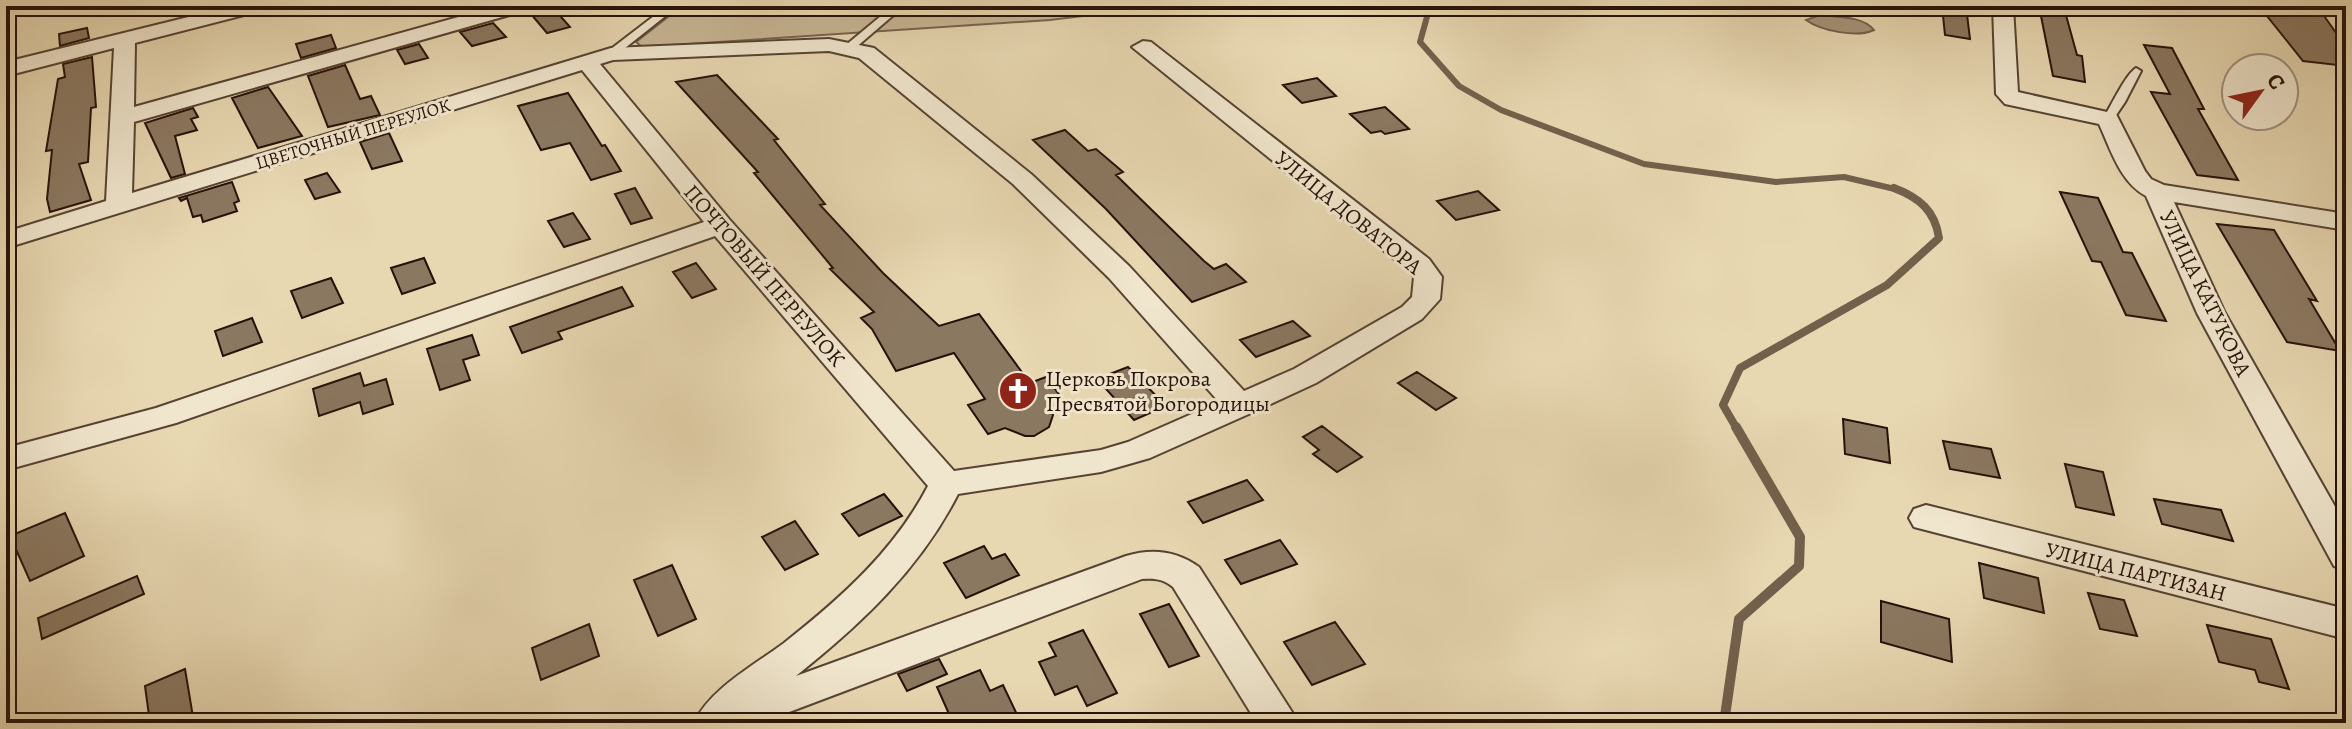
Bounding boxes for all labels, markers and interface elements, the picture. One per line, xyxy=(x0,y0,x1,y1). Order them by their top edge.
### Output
north arrow xyxy=(2220,52,2300,132)
text: С xyxy=(2260,68,2292,96)
street label: ЦВЕТОЧНЫЙ ПЕРЕУЛОК xyxy=(253,93,454,175)
street label: УЛИЦА ДОВАТОРА xyxy=(1268,144,1429,282)
street label: ПОЧТОВЫЙ ПЕРЕУЛОК xyxy=(677,178,852,373)
street label: УЛИЦА КАТУКОВА xyxy=(2152,205,2259,382)
place label: Церковь Покрова Пресвятой Богородицы xyxy=(1046,364,1270,419)
church icon: Церковь Покрова Пресвятой Богородицы xyxy=(997,370,1039,412)
street label: УЛИЦА ПАРТИЗАН xyxy=(2042,535,2229,609)

